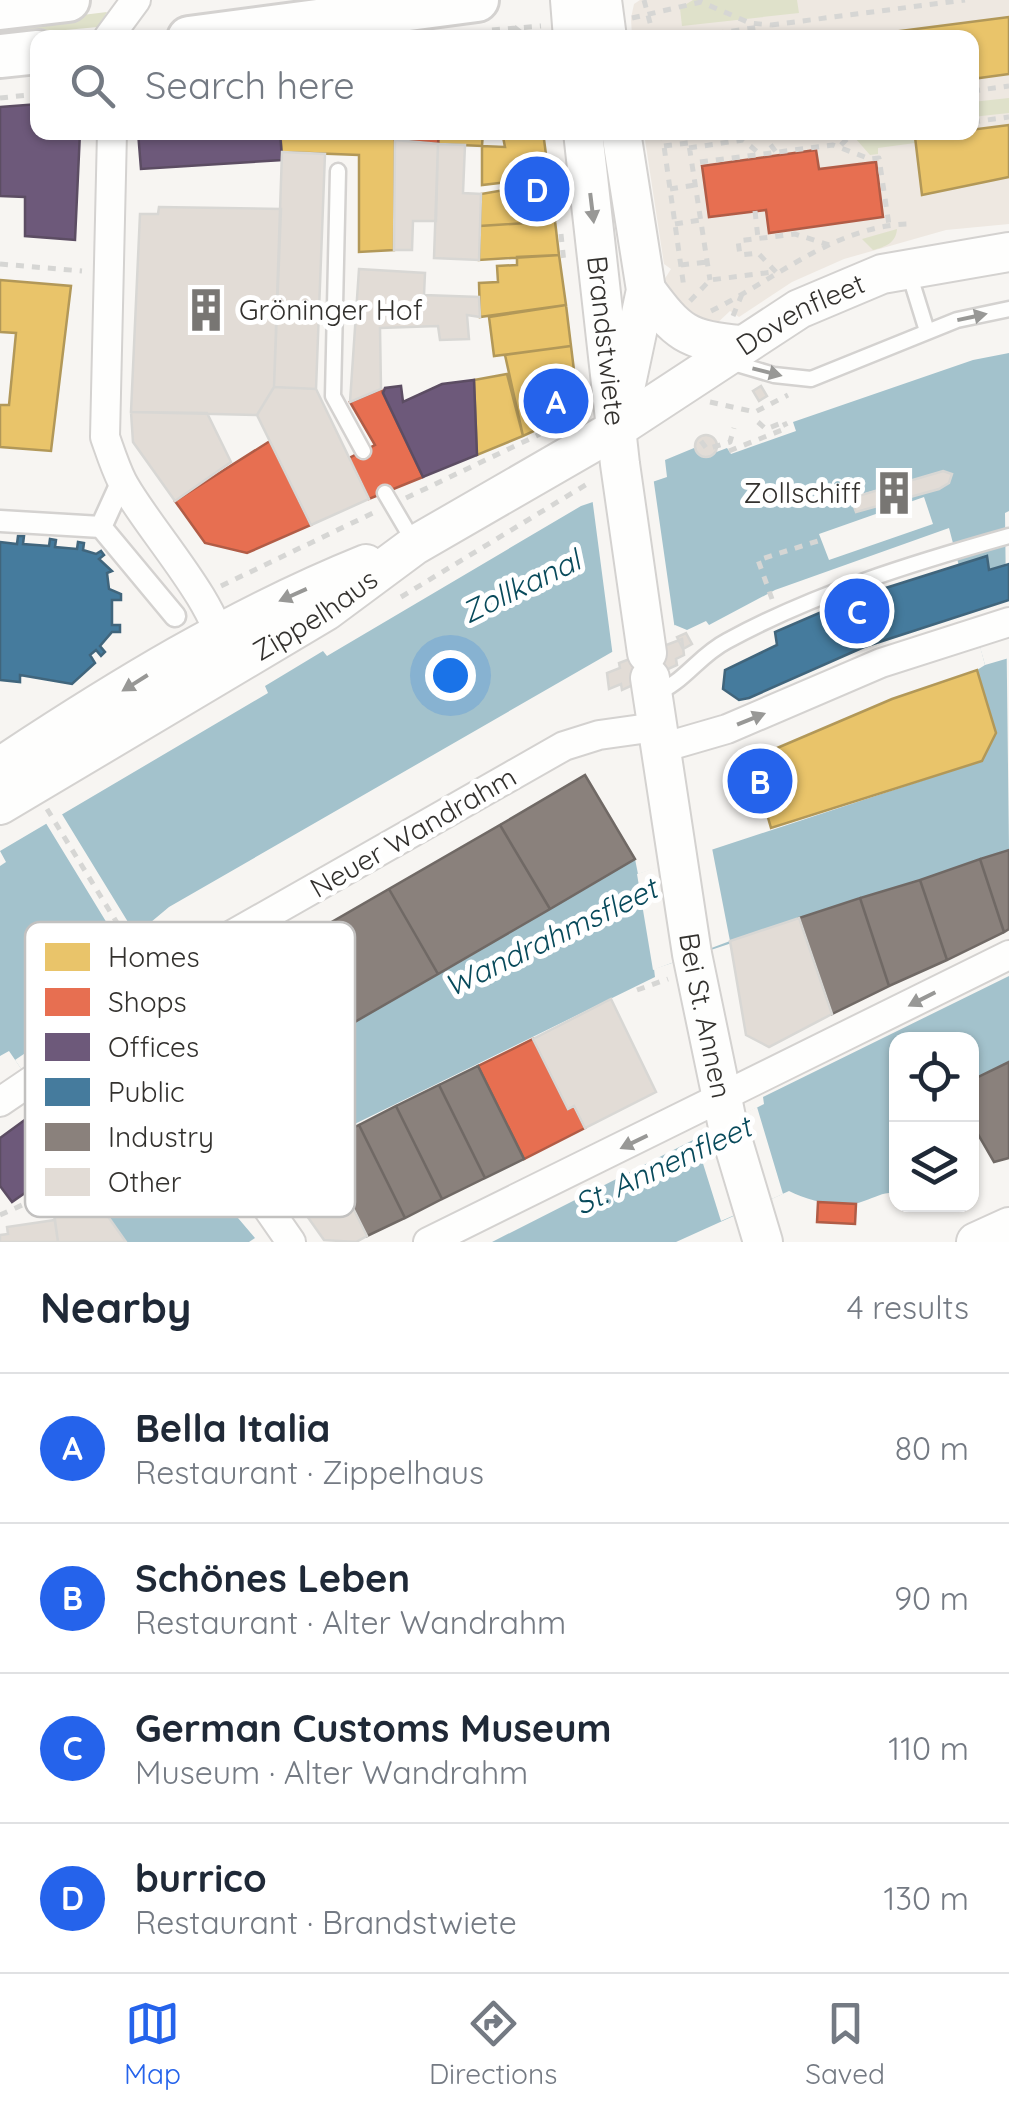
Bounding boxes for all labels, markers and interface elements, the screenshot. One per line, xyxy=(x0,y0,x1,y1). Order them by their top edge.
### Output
search box xyxy=(30,30,979,140)
icon: search xyxy=(65,58,120,113)
text: Search here xyxy=(145,61,355,109)
pin: D xyxy=(504,152,570,226)
one-way arrow xyxy=(584,193,600,225)
street label: Brandstwiete xyxy=(580,254,634,427)
street label: Dovenfleet xyxy=(729,265,870,363)
building icon: Gröninger Hof xyxy=(182,286,230,334)
place label: Gröninger Hof xyxy=(239,292,423,327)
one-way arrow xyxy=(957,309,988,324)
pin: A xyxy=(524,364,588,438)
one-way arrow xyxy=(752,365,783,380)
building icon: Zollschiff xyxy=(870,469,918,517)
place label: Zollschiff xyxy=(744,475,861,510)
water label: Zollkanal xyxy=(455,540,589,631)
street label: Zippelhaus xyxy=(246,561,384,668)
pin: C xyxy=(824,574,890,648)
one-way arrow xyxy=(278,587,307,603)
your location xyxy=(425,650,476,701)
one-way arrow xyxy=(121,674,149,691)
one-way arrow xyxy=(736,711,766,727)
pin: B xyxy=(728,744,792,818)
street label: Neuer Wandrahm xyxy=(303,758,522,905)
water label: Wandrahmsfleet xyxy=(438,868,666,1005)
legend xyxy=(25,922,355,1217)
street label: Bei St. Annen xyxy=(672,930,740,1101)
text: Homes xyxy=(108,939,200,974)
text: Shops xyxy=(108,984,187,1019)
one-way arrow xyxy=(907,990,936,1007)
text: Offices xyxy=(108,1029,199,1064)
map controls xyxy=(889,1032,979,1212)
button: locate xyxy=(889,1032,979,1122)
text: Public xyxy=(108,1074,184,1109)
water label: St. Annenfleet xyxy=(568,1106,760,1223)
text: Industry xyxy=(108,1119,214,1154)
button: layers xyxy=(889,1122,979,1212)
one-way arrow xyxy=(620,1134,649,1151)
text: Other xyxy=(108,1164,182,1199)
text: Nearby xyxy=(40,1281,191,1334)
text: 4 results xyxy=(847,1287,969,1327)
text: Bella Italia xyxy=(135,1404,330,1452)
text: A xyxy=(62,1428,83,1468)
text: 80 m xyxy=(895,1428,969,1468)
text: Restaurant · Zippelhaus xyxy=(135,1452,484,1492)
text: Schönes Leben xyxy=(135,1554,410,1602)
text: B xyxy=(62,1578,83,1618)
text: 90 m xyxy=(894,1578,969,1618)
text: Restaurant · Alter Wandrahm xyxy=(135,1602,566,1642)
text: German Customs Museum xyxy=(135,1704,612,1752)
text: C xyxy=(62,1728,83,1768)
text: 110 m xyxy=(888,1728,969,1768)
text: Museum · Alter Wandrahm xyxy=(135,1752,528,1792)
text: burrico xyxy=(135,1854,267,1902)
text: D xyxy=(61,1878,84,1918)
text: 130 m xyxy=(883,1878,969,1918)
text: Restaurant · Brandstwiete xyxy=(135,1902,517,1942)
tab: Map xyxy=(124,1996,181,2091)
tab: Directions xyxy=(429,1996,557,2091)
tab: Saved xyxy=(805,1996,885,2091)

